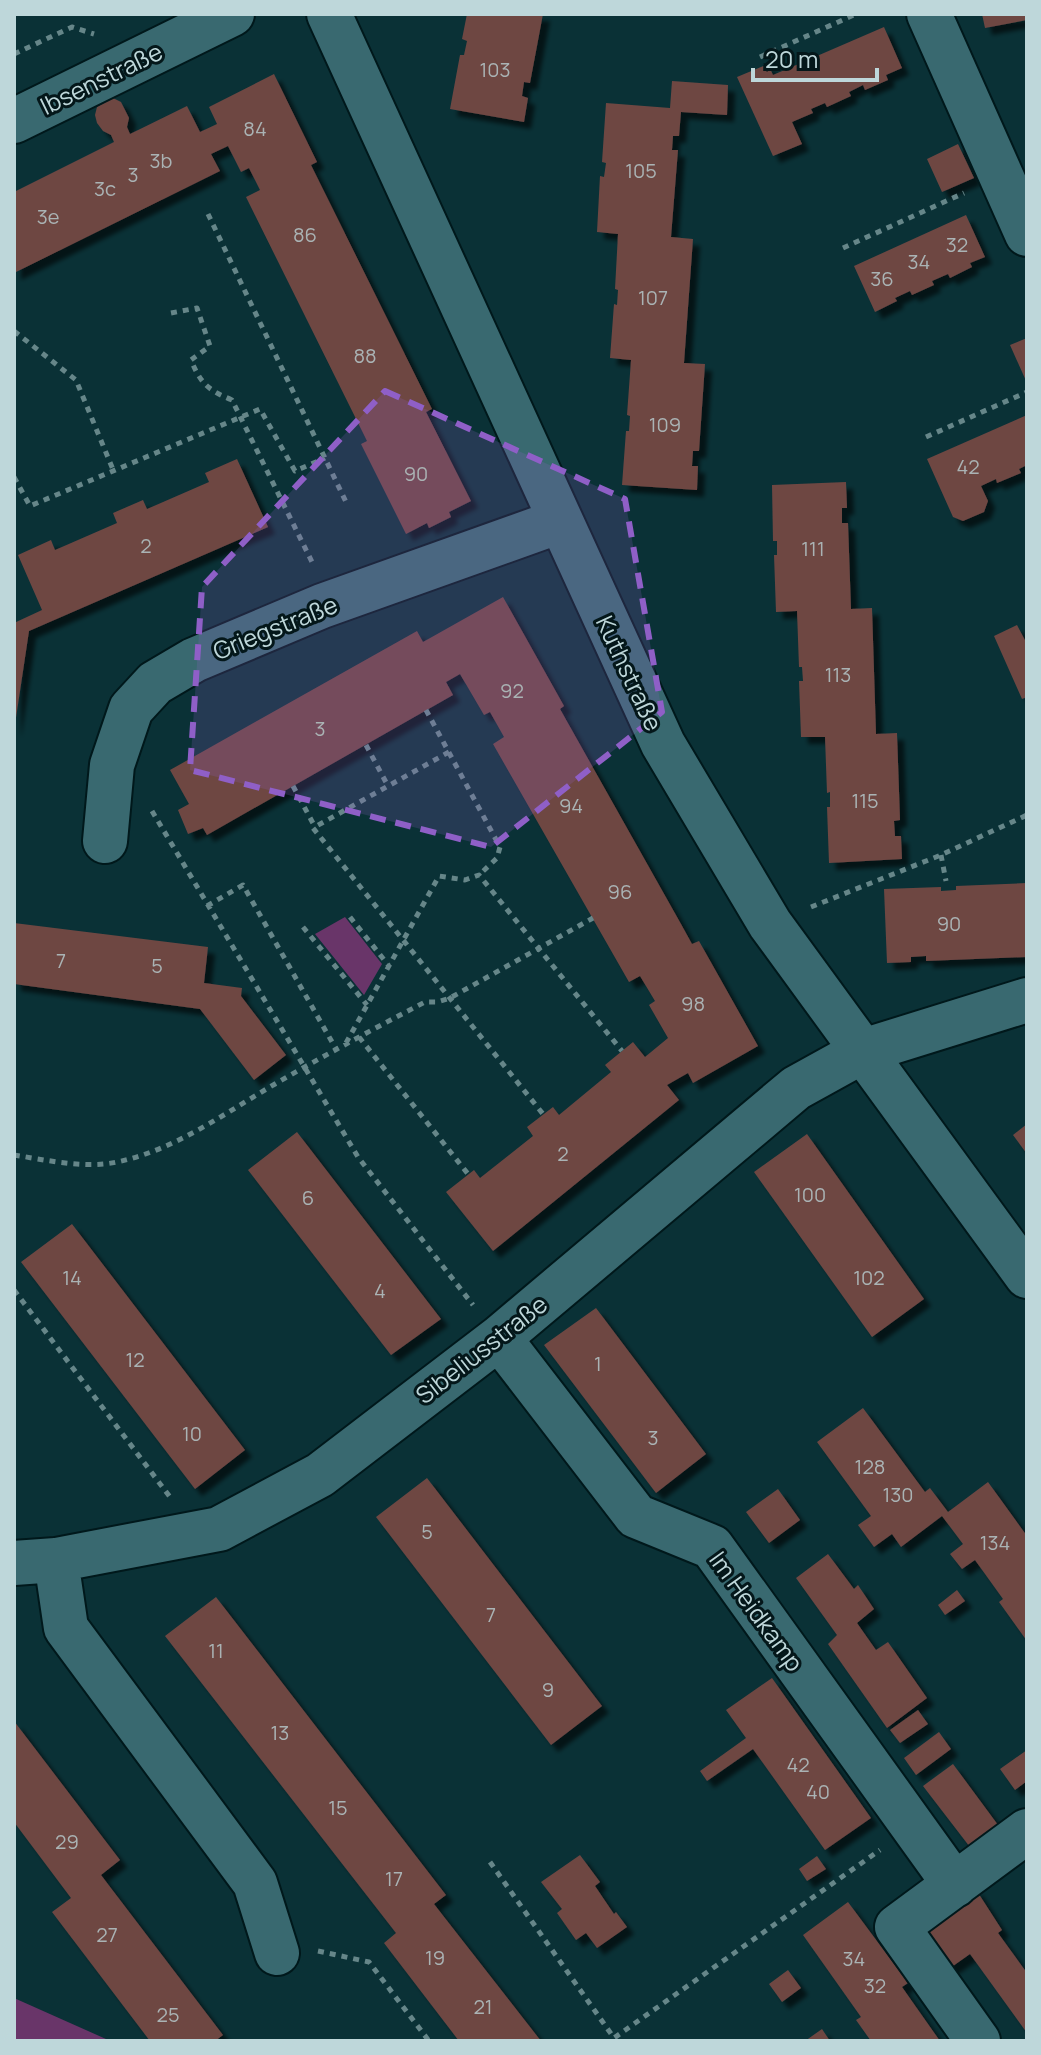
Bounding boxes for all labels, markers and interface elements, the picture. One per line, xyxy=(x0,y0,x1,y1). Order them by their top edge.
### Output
scale bar xyxy=(753,32,877,82)
street label: Ibsenstraße xyxy=(34,34,168,122)
text: 20 m xyxy=(765,42,818,75)
house number: 103 xyxy=(479,56,511,83)
house number: 84 xyxy=(243,115,267,142)
house number: 3b xyxy=(150,147,173,174)
house number: 105 xyxy=(625,157,657,184)
house number: 3 xyxy=(127,161,139,188)
house number: 3c xyxy=(94,175,116,202)
house number: 3e xyxy=(37,203,59,230)
house number: 86 xyxy=(293,221,317,248)
house number: 32 xyxy=(946,231,968,258)
house number: 34 xyxy=(908,248,930,275)
house number: 36 xyxy=(870,265,894,292)
house number: 107 xyxy=(638,284,668,311)
house number: 88 xyxy=(353,342,377,369)
house number: 109 xyxy=(649,411,681,438)
house number: 42 xyxy=(956,453,980,480)
house number: 90 xyxy=(404,460,428,487)
house number: 2 xyxy=(140,532,152,559)
house number: 111 xyxy=(801,535,825,562)
street label: Griegstraße xyxy=(208,587,342,667)
street label: Kuthstraße xyxy=(589,610,671,736)
house number: 113 xyxy=(825,661,851,688)
house number: 92 xyxy=(500,677,524,704)
house number: 3 xyxy=(314,715,326,742)
house number: 115 xyxy=(851,787,879,814)
house number: 94 xyxy=(559,792,583,819)
house number: 96 xyxy=(608,878,632,905)
house number: 90 xyxy=(937,910,961,937)
house number: 7 xyxy=(56,947,66,974)
house number: 5 xyxy=(151,952,163,979)
house number: 98 xyxy=(681,990,705,1017)
house number: 2 xyxy=(557,1140,569,1167)
house number: 100 xyxy=(794,1181,826,1208)
house number: 6 xyxy=(302,1184,314,1211)
house number: 14 xyxy=(62,1264,82,1291)
house number: 102 xyxy=(853,1264,885,1291)
house number: 4 xyxy=(374,1277,386,1304)
street label: Sibeliusstraße xyxy=(408,1287,554,1411)
house number: 12 xyxy=(125,1346,145,1373)
house number: 1 xyxy=(594,1350,602,1377)
house number: 10 xyxy=(182,1420,202,1447)
house number: 3 xyxy=(647,1424,659,1451)
house number: 128 xyxy=(855,1453,885,1480)
house number: 130 xyxy=(882,1481,914,1508)
house number: 5 xyxy=(421,1518,433,1545)
house number: 134 xyxy=(980,1529,1010,1556)
street label: Im Heidkamp xyxy=(702,1544,812,1678)
house number: 7 xyxy=(486,1601,496,1628)
house number: 11 xyxy=(208,1637,224,1664)
house number: 9 xyxy=(542,1676,554,1703)
house number: 13 xyxy=(271,1719,289,1746)
house number: 42 xyxy=(786,1751,810,1778)
house number: 40 xyxy=(806,1778,830,1805)
house number: 15 xyxy=(328,1794,348,1821)
house number: 29 xyxy=(55,1828,79,1855)
house number: 17 xyxy=(385,1865,403,1892)
house number: 27 xyxy=(96,1921,118,1948)
house number: 19 xyxy=(425,1944,445,1971)
house number: 34 xyxy=(843,1945,865,1972)
house number: 32 xyxy=(864,1972,886,1999)
house number: 21 xyxy=(473,1993,493,2020)
house number: 25 xyxy=(157,2001,179,2028)

